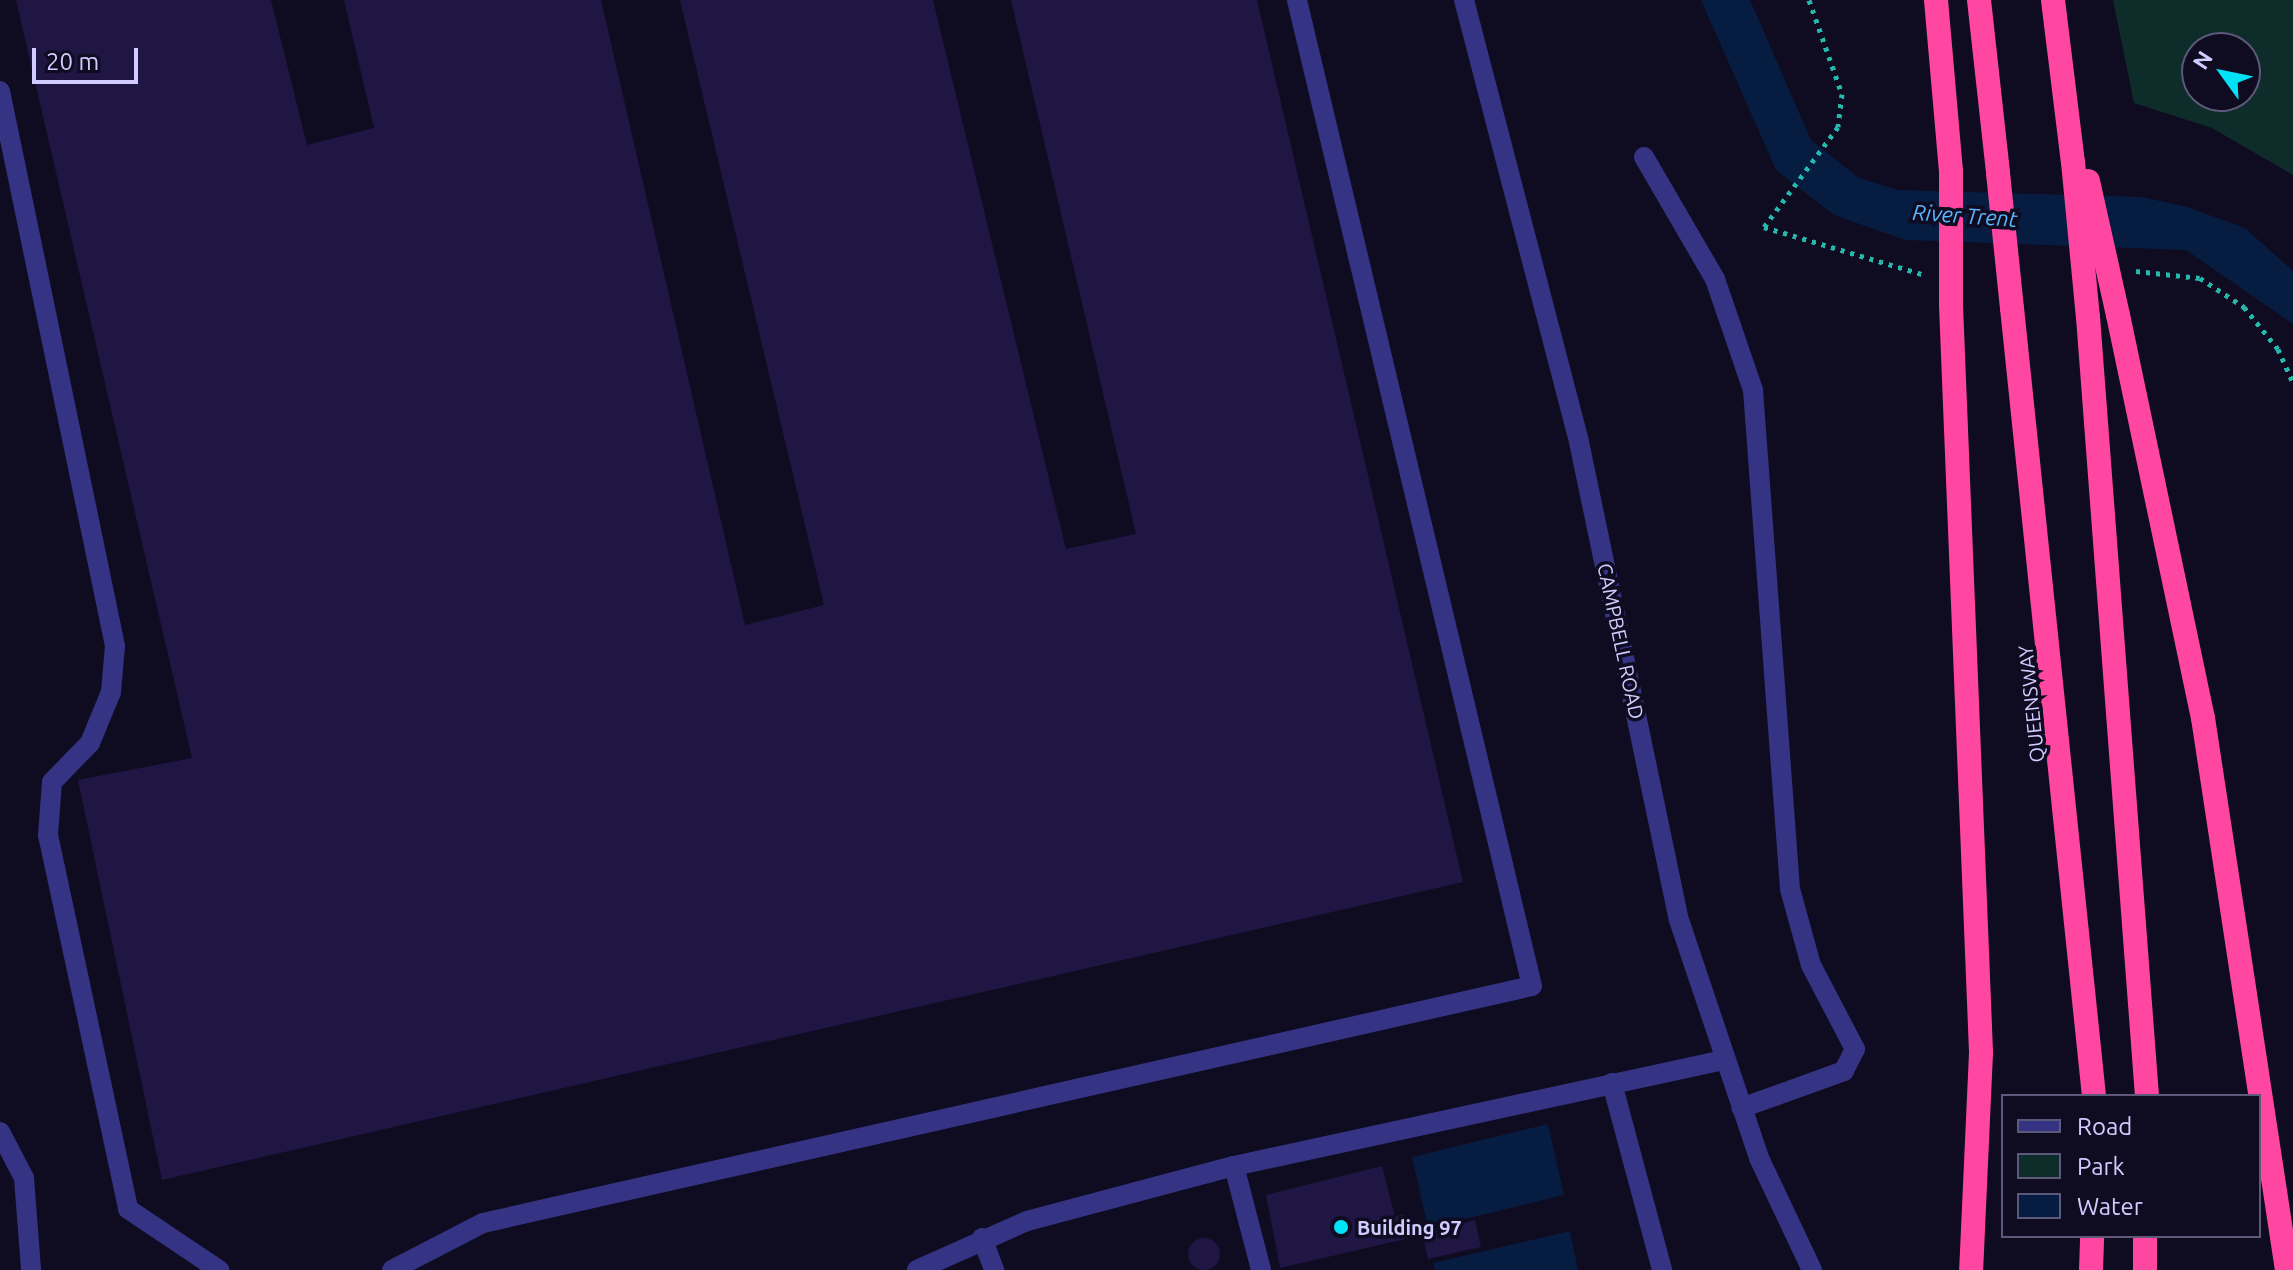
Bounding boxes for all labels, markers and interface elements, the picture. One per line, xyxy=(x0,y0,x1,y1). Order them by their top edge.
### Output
scale bar xyxy=(36,32,142,82)
north arrow xyxy=(2181,32,2261,112)
text: N xyxy=(2187,46,2217,73)
text: 20 m xyxy=(46,48,99,75)
water label: River Trent xyxy=(1912,198,2018,232)
street label: CAMPBELL ROAD xyxy=(1593,561,1649,721)
street label: QUEENSWAY xyxy=(2013,644,2049,764)
legend xyxy=(2001,1094,2261,1238)
text: Road xyxy=(2077,1113,2132,1140)
text: Park xyxy=(2077,1153,2125,1180)
text: Water xyxy=(2077,1193,2143,1220)
place label: Building 97 xyxy=(1357,1215,1462,1239)
marker: Building 97 xyxy=(1332,1218,1350,1236)

